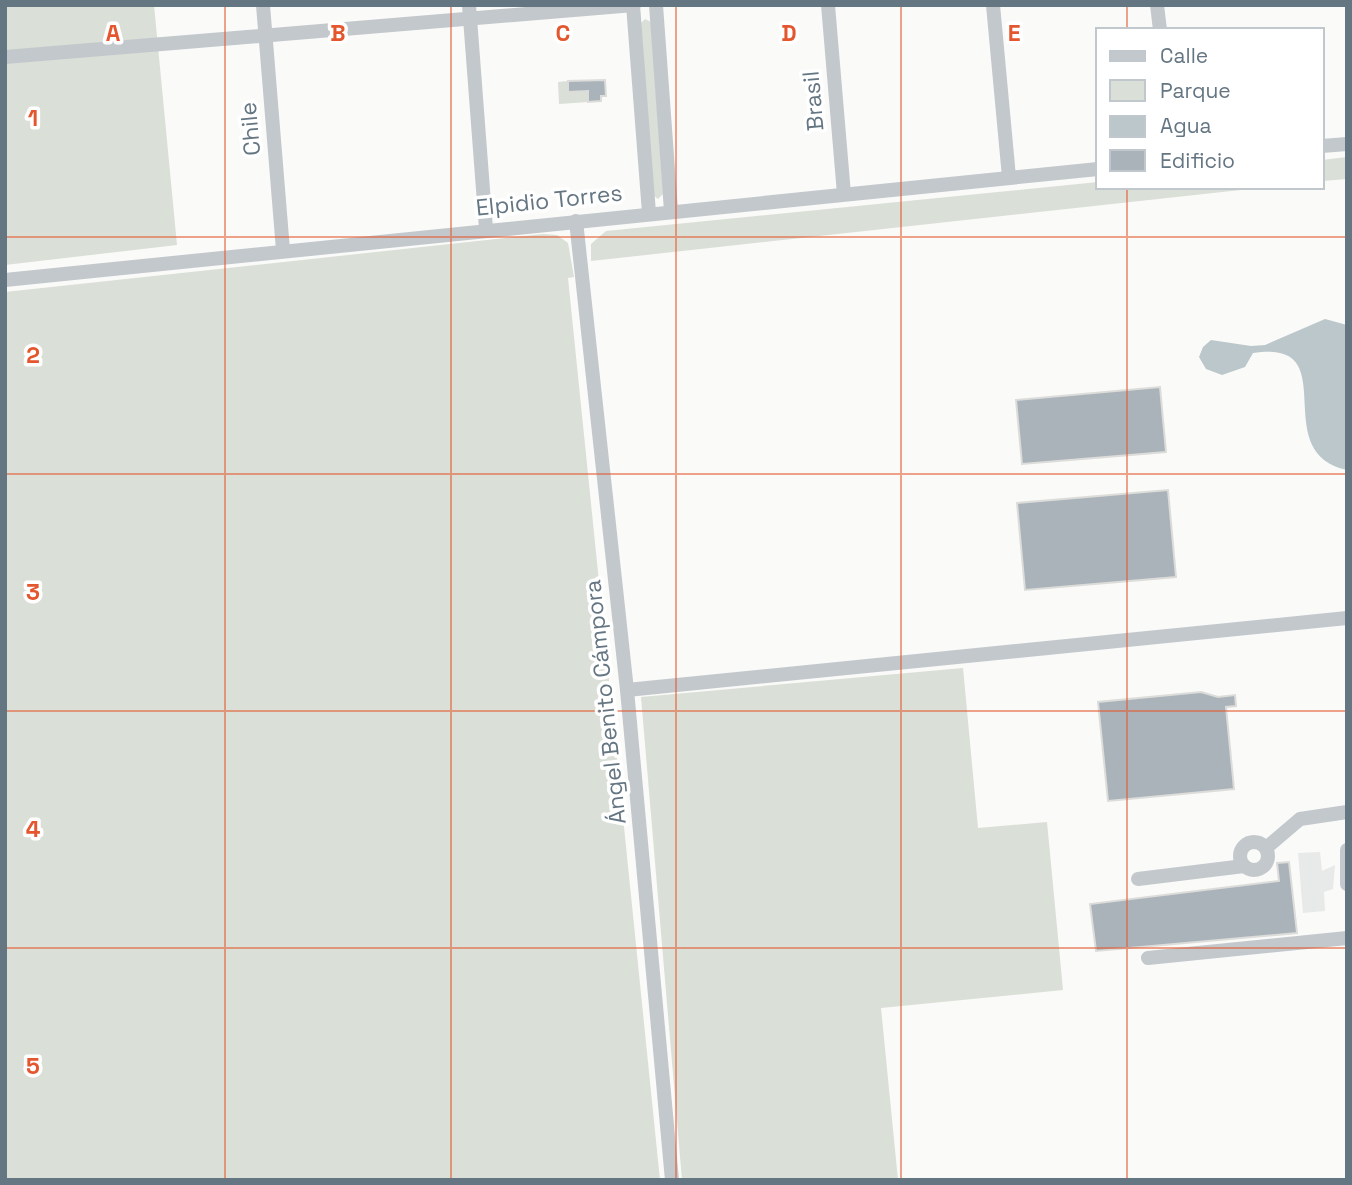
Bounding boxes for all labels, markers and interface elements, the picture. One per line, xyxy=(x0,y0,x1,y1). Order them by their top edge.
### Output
text: A xyxy=(106,18,121,48)
text: B xyxy=(330,18,346,48)
text: C xyxy=(556,18,570,48)
text: D xyxy=(781,18,797,48)
text: E xyxy=(1008,18,1020,48)
legend xyxy=(1096,28,1324,189)
text: Calle xyxy=(1160,42,1208,69)
street label: Brasil xyxy=(795,70,831,132)
text: Parque xyxy=(1160,77,1231,104)
street label: Chile xyxy=(233,101,267,157)
text: 1 xyxy=(28,103,38,133)
text: Agua xyxy=(1160,112,1212,139)
text: Edificio xyxy=(1160,147,1235,174)
street label: Elpidio Torres xyxy=(474,177,624,223)
text: 2 xyxy=(26,340,40,370)
text: 3 xyxy=(26,577,40,607)
street label: Ángel Benito Cámpora xyxy=(577,578,633,826)
text: 4 xyxy=(26,814,41,844)
text: 5 xyxy=(26,1051,40,1081)

